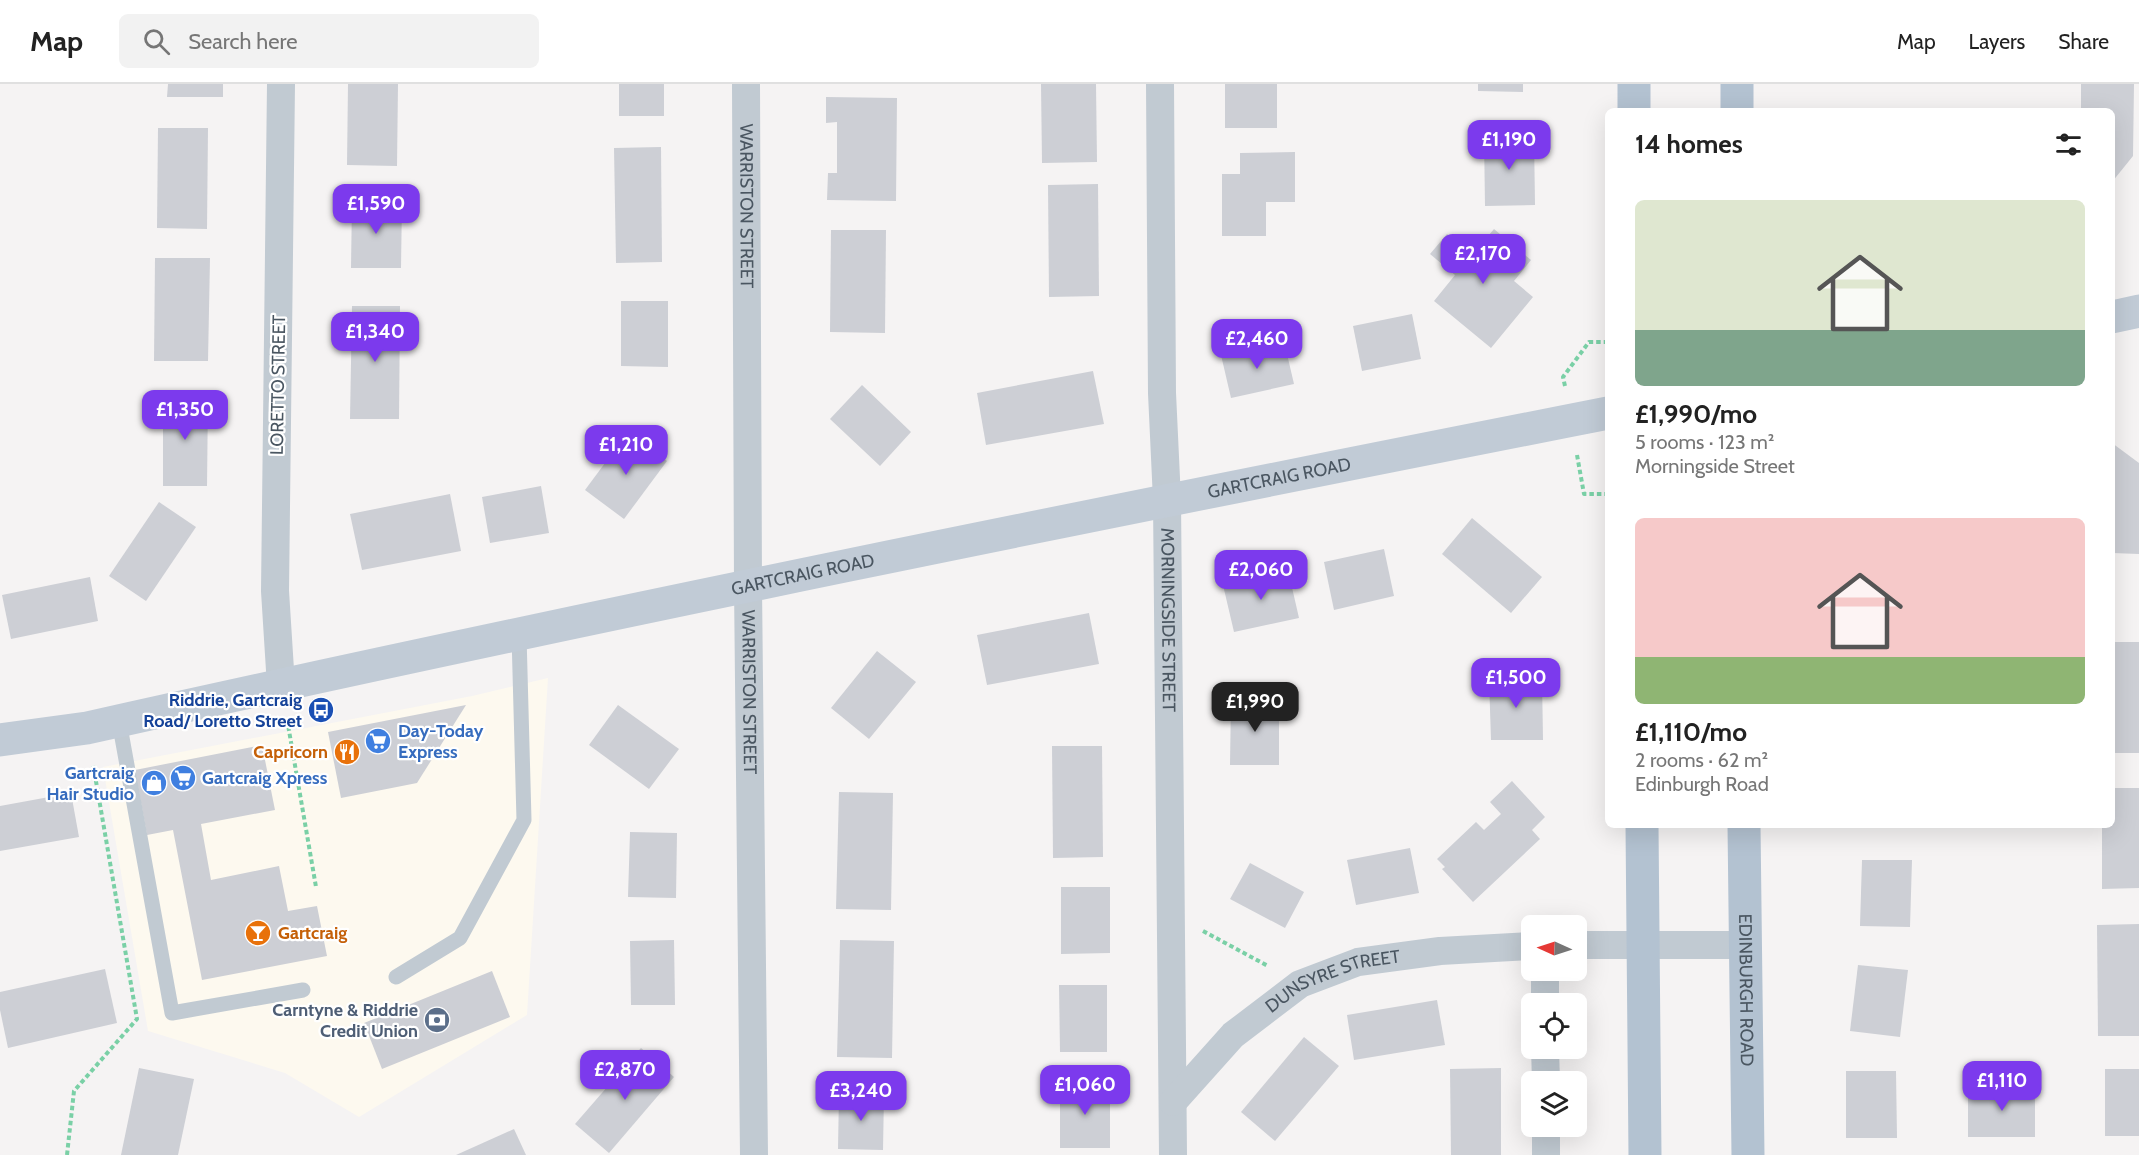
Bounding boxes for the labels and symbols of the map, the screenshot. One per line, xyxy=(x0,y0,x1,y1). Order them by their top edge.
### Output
pin: £1,190 xyxy=(1460,120,1558,171)
street label: WARRISTON STREET xyxy=(735,124,758,289)
pin: £1,590 xyxy=(327,184,425,235)
pin: £2,170 xyxy=(1434,234,1532,285)
pin: £1,340 xyxy=(326,312,424,363)
street label: LORETTO STREET xyxy=(266,314,290,455)
pin: £2,460 xyxy=(1208,319,1306,370)
pin: £1,350 xyxy=(136,390,234,441)
pin: £1,210 xyxy=(577,425,675,476)
street label: GARTCRAIG ROAD xyxy=(1206,453,1353,503)
street label: MORNINGSIDE STREET xyxy=(1156,528,1180,712)
street label: GARTCRAIG ROAD xyxy=(729,549,876,600)
pin: £2,060 xyxy=(1212,550,1310,601)
street label: WARRISTON STREET xyxy=(737,610,761,775)
pin: £1,500 xyxy=(1467,658,1565,709)
pin: £1,990 xyxy=(1206,682,1304,733)
place label: Riddrie, Gartcraig Road/ Loretto Street xyxy=(143,689,302,732)
bus stop icon: Riddrie, Gartcraig Road/ Loretto Street xyxy=(306,695,336,725)
place label: Day-Today Express xyxy=(398,720,484,763)
supermarket icon: Day-Today Express xyxy=(363,726,393,756)
restaurant icon: Capricorn xyxy=(332,737,362,767)
place label: Capricorn xyxy=(253,741,328,763)
place label: Gartcraig Hair Studio xyxy=(47,762,134,805)
supermarket icon: Gartcraig Xpress xyxy=(168,763,198,793)
place label: Gartcraig Xpress xyxy=(202,767,328,789)
shop icon: Gartcraig Hair Studio xyxy=(139,768,169,798)
street label: EDINBURGH ROAD xyxy=(1734,914,1758,1066)
north arrow xyxy=(1521,915,1587,981)
bar icon: Gartcraig xyxy=(243,918,273,948)
place label: Gartcraig xyxy=(278,922,347,944)
street label: DUNSYRE STREET xyxy=(1261,945,1402,1017)
place label: Carntyne & Riddrie Credit Union xyxy=(272,999,418,1042)
bank icon: Carntyne & Riddrie Credit Union xyxy=(422,1005,452,1035)
pin: £2,870 xyxy=(576,1050,674,1101)
pin: £1,110 xyxy=(1953,1061,2051,1112)
pin: £1,060 xyxy=(1036,1065,1134,1116)
pin: £3,240 xyxy=(812,1071,910,1122)

